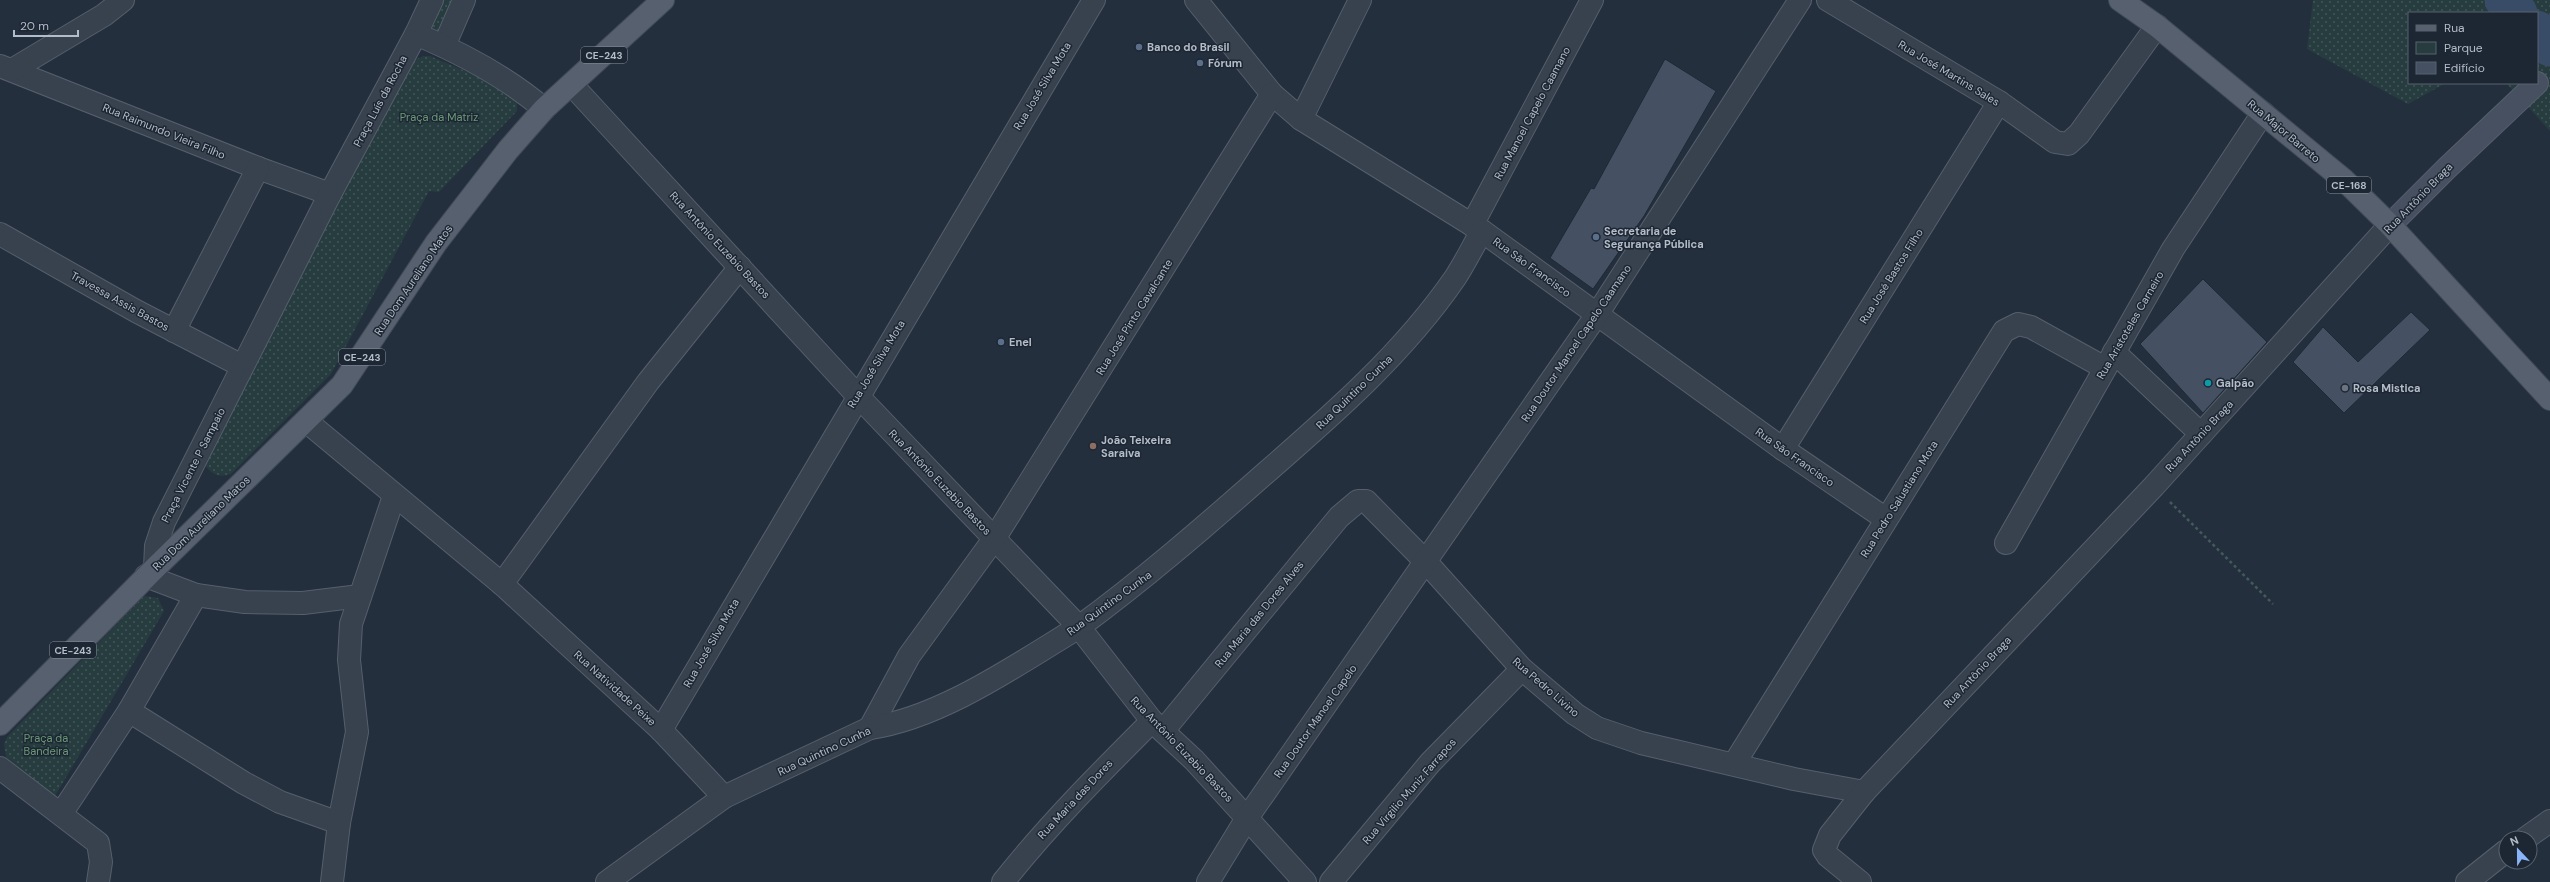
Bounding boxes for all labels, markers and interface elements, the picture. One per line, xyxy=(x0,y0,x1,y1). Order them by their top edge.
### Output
scale bar xyxy=(14,12,78,38)
legend xyxy=(2408,12,2538,84)
text: 20 m xyxy=(20,18,49,34)
text: Rua xyxy=(2444,20,2465,36)
street label: Rua José Martins Sales xyxy=(1896,37,2002,109)
street label: Rua José Silva Mota xyxy=(1010,39,1074,133)
place label: Banco do Brasil xyxy=(1147,40,1230,54)
text: Parque xyxy=(2444,40,2483,56)
marker: Banco do Brasil xyxy=(1134,42,1144,52)
street label: Rua Manoel Capelo Caamano xyxy=(1491,44,1573,182)
road number: CE-243 xyxy=(581,47,627,63)
street label: Praça Luís da Rocha xyxy=(350,53,410,149)
place label: Fórum xyxy=(1208,56,1242,70)
marker: Fórum xyxy=(1195,58,1205,68)
text: Edifício xyxy=(2444,60,2485,76)
street label: Rua Major Barreto xyxy=(2245,97,2323,165)
street label: Rua Raimundo Vieira Filho xyxy=(101,100,227,162)
park label: Praça da Matriz xyxy=(400,110,478,124)
street label: Rua Antônio Braga xyxy=(2381,160,2455,236)
road number: CE-168 xyxy=(2327,177,2371,193)
street label: Rua Antônio Euzebio Bastos xyxy=(667,189,773,301)
street label: Rua Dom Aureliano Matos xyxy=(371,222,455,338)
place label: Secretaria de Segurança Pública xyxy=(1604,224,1704,251)
street label: Rua José Bastos Filho xyxy=(1856,226,1926,326)
marker: Secretaria de Segurança Pública xyxy=(1591,232,1601,242)
street label: Rua São Francisco xyxy=(1490,234,1574,300)
street label: Rua José Pinto Cavalcante xyxy=(1093,256,1175,378)
street label: Rua Doutor Manoel Capelo Caamano xyxy=(1518,262,1634,424)
street label: Travessa Assis Bastos xyxy=(68,268,172,334)
street label: Rua Aristoteles Carneiro xyxy=(2093,268,2167,382)
street label: Rua José Silva Mota xyxy=(844,317,908,411)
place label: Enel xyxy=(1009,335,1032,349)
marker: Enel xyxy=(996,337,1006,347)
road number: CE-243 xyxy=(339,349,385,365)
street label: Rua Quintino Cunha xyxy=(1313,352,1395,432)
place label: Galpão xyxy=(2216,376,2255,390)
marker: Galpão xyxy=(2203,378,2213,388)
place label: Rosa Mistica xyxy=(2353,381,2421,395)
marker: Rosa Mistica xyxy=(2340,383,2350,393)
street label: Rua Antônio Braga xyxy=(2162,397,2236,475)
street label: Praça Vicente P Sampaio xyxy=(158,405,228,525)
street label: Rua São Francisco xyxy=(1753,425,1837,489)
street label: Rua Antônio Euzebio Bastos xyxy=(886,426,994,538)
place label: João Teixeira Saraiva xyxy=(1101,433,1171,460)
street label: Rua Pedro Salustiano Mota xyxy=(1857,438,1941,560)
marker: João Teixeira Saraiva xyxy=(1088,441,1098,451)
street label: Rua Dom Aureliano Matos xyxy=(149,473,253,573)
street label: Rua Maria das Dores Alves xyxy=(1212,558,1306,670)
street label: Rua Quintino Cunha xyxy=(1064,568,1154,638)
street label: Rua José Silva Mota xyxy=(680,596,742,690)
street label: Rua Antônio Braga xyxy=(1940,633,2014,711)
road number: CE-243 xyxy=(50,642,96,658)
street label: Rua Natividade Peixe xyxy=(571,647,659,729)
street label: Rua Pedro Livino xyxy=(1510,654,1582,720)
street label: Rua Doutor Manoel Capelo xyxy=(1270,661,1360,781)
street label: Rua Antônio Euzebio Bastos xyxy=(1128,693,1236,805)
street label: Rua Quintino Cunha xyxy=(775,723,873,779)
park label: Praça da Bandeira xyxy=(24,731,68,758)
street label: Rua Virgilio Muniz Farrapos xyxy=(1359,735,1459,847)
street label: Rua Maria das Dores xyxy=(1035,756,1115,842)
north arrow xyxy=(2498,830,2538,870)
text: N xyxy=(2508,833,2521,849)

